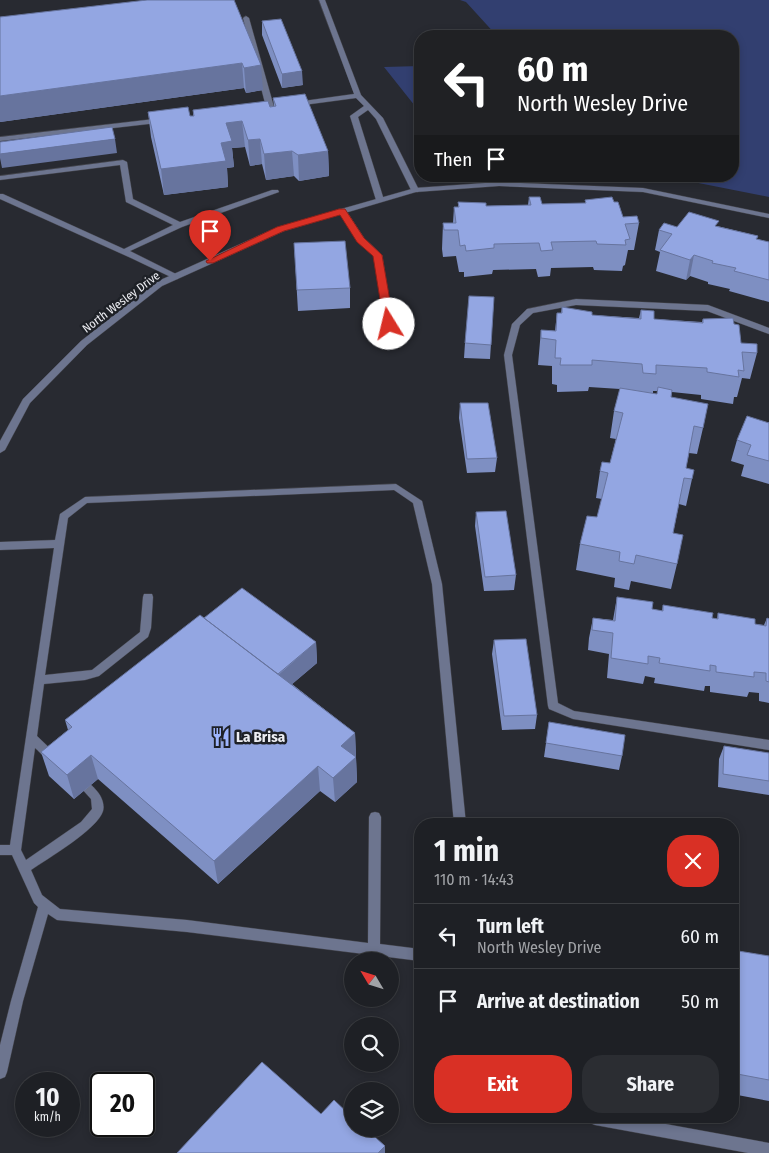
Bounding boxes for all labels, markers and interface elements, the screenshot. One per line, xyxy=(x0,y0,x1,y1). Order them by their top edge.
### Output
text: 60 m xyxy=(517,48,588,90)
icon: left xyxy=(434,50,499,115)
text: North Wesley Drive xyxy=(517,90,688,117)
icon: arrive xyxy=(482,145,510,173)
text: Then xyxy=(434,148,472,171)
pin xyxy=(189,210,231,261)
icon: arrive xyxy=(196,217,224,245)
street label: North Wesley Drive xyxy=(80,268,163,336)
position arrow xyxy=(362,297,414,349)
restaurant icon: La Brisa xyxy=(210,726,232,748)
place label: La Brisa xyxy=(236,728,286,746)
text: 1 min xyxy=(434,833,499,869)
button: close xyxy=(667,835,719,887)
text: 110 m · 14:43 xyxy=(434,870,514,889)
text: Turn left xyxy=(477,915,544,938)
icon: left xyxy=(434,922,462,950)
text: 60 m xyxy=(681,925,719,948)
text: North Wesley Drive xyxy=(477,938,601,957)
north arrow xyxy=(344,952,399,1008)
map controls xyxy=(344,952,399,1137)
icon: arrive xyxy=(434,987,462,1015)
text: Arrive at destination xyxy=(477,990,640,1013)
text: 50 m xyxy=(681,990,719,1013)
button: search xyxy=(344,1017,399,1072)
button: Exit xyxy=(434,1055,572,1113)
button: Share xyxy=(582,1055,719,1113)
speed limit sign: 20 xyxy=(90,1072,155,1137)
button: layers xyxy=(344,1082,399,1137)
text: 10 xyxy=(35,1083,60,1113)
text: km/h xyxy=(34,1110,61,1124)

